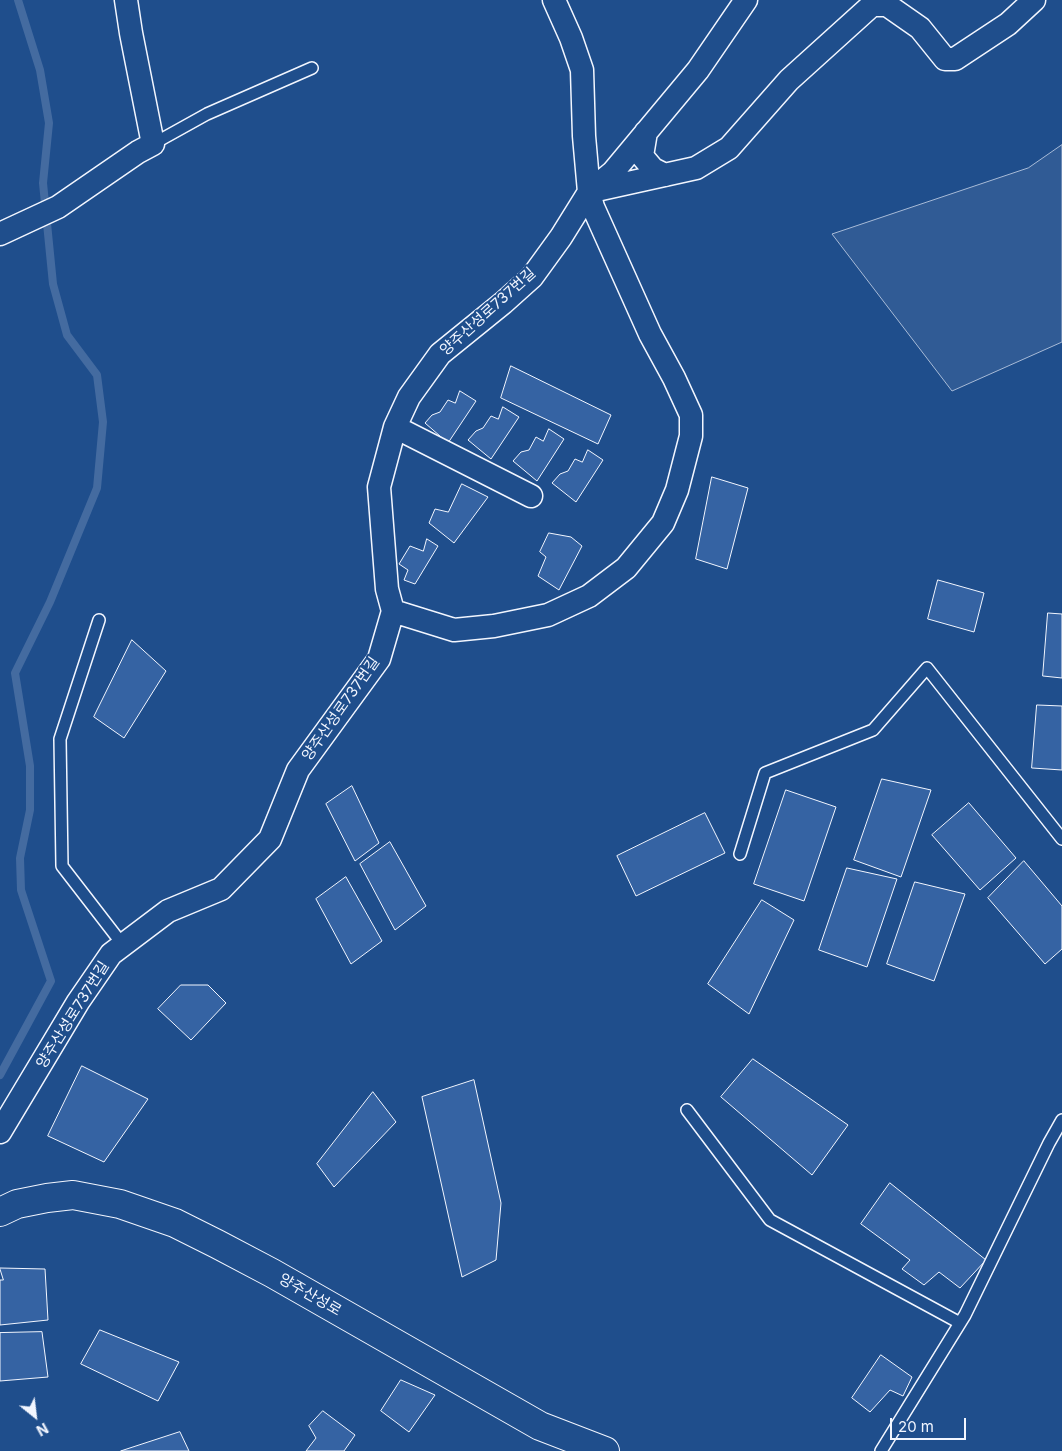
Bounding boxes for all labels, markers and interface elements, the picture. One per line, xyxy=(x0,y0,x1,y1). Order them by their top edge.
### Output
street label: 양주산성로737번길 xyxy=(436,264,540,360)
street label: 양주산성로737번길 xyxy=(298,654,384,764)
street label: 양주산성로737번길 xyxy=(33,958,113,1072)
street label: 양주산성로 xyxy=(276,1270,344,1320)
north arrow xyxy=(10,1391,60,1441)
scale bar xyxy=(892,1408,968,1440)
text: 20 m xyxy=(898,1417,934,1436)
text: N xyxy=(34,1420,51,1440)

